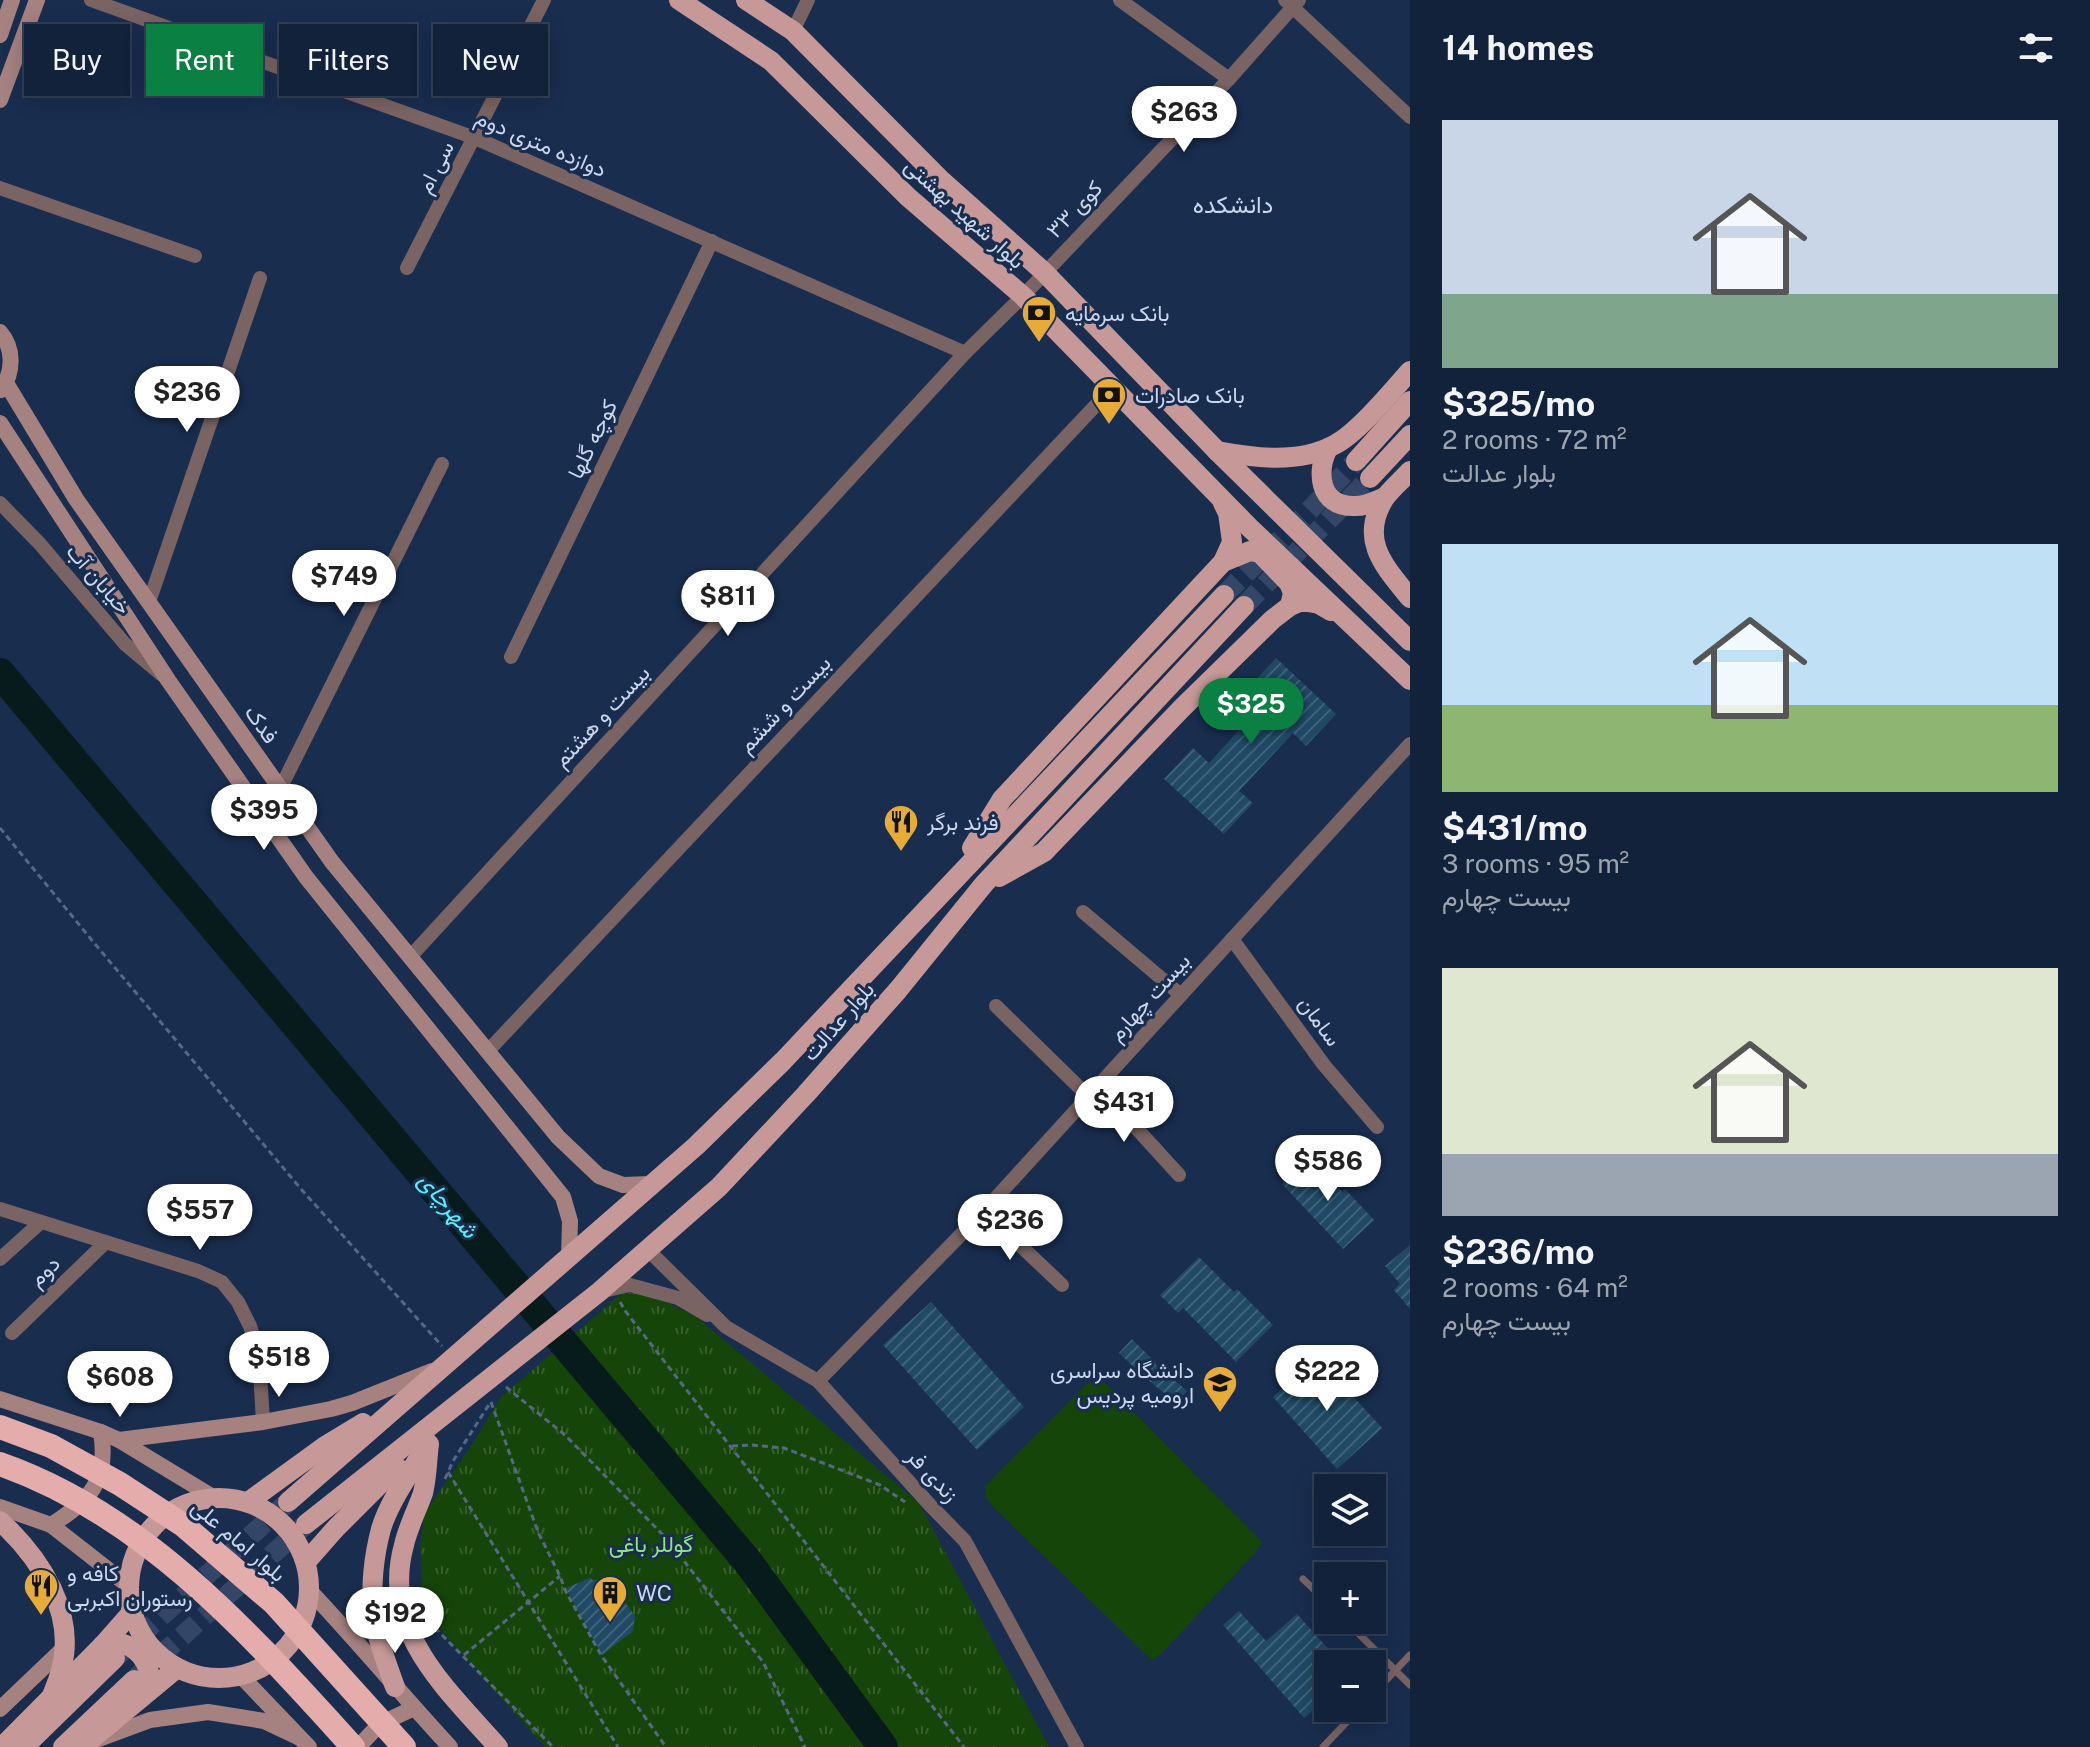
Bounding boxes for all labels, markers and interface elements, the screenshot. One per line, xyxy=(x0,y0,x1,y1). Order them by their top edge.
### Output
chip: Buy xyxy=(24,24,130,96)
chip: Rent xyxy=(146,24,263,96)
chip: Filters xyxy=(279,24,417,96)
chip: New xyxy=(433,24,548,96)
icon: filters xyxy=(2014,26,2058,70)
text: 14 homes xyxy=(1442,28,1594,68)
pin: $263 xyxy=(1137,86,1231,154)
text: $263 xyxy=(1150,96,1218,127)
street label: دوازده متری دوم xyxy=(471,104,610,184)
street label: سی ام xyxy=(411,137,461,198)
street label: بلوار شهید بهشتی xyxy=(899,152,1030,275)
icon: home xyxy=(1678,172,1822,316)
street label: کوی ۳۳ xyxy=(1041,175,1108,244)
district label: دانشکده xyxy=(1193,190,1273,218)
bank icon: بانک سرمایه xyxy=(1020,294,1058,344)
place label: بانک سرمایه xyxy=(1065,300,1169,327)
pin: $236 xyxy=(140,366,234,434)
text: $236 xyxy=(153,376,221,407)
bank icon: بانک صادرات xyxy=(1090,376,1128,426)
place label: بانک صادرات xyxy=(1135,382,1245,409)
text: $325/mo xyxy=(1442,384,1595,424)
street label: کوچه گلها xyxy=(562,395,624,484)
text: 2 rooms · 72 m² xyxy=(1442,424,1627,455)
text: بلوار عدالت xyxy=(1442,457,1556,488)
street label: خیابان آب xyxy=(61,538,137,620)
pin: $749 xyxy=(297,550,391,618)
text: $749 xyxy=(310,560,378,591)
pin: $811 xyxy=(681,570,775,638)
text: $811 xyxy=(699,580,757,611)
icon: home xyxy=(1678,596,1822,740)
street label: بیست و ششم xyxy=(732,650,837,760)
street label: بیست و هشتم xyxy=(547,660,656,774)
pin: $325 xyxy=(1204,678,1298,746)
text: $325 xyxy=(1216,688,1286,719)
street label: فدک xyxy=(240,700,284,748)
pin: $395 xyxy=(217,784,311,852)
text: $395 xyxy=(229,794,299,825)
restaurant icon: فرند برگر xyxy=(882,803,920,853)
text: $431/mo xyxy=(1442,808,1588,848)
place label: فرند برگر xyxy=(926,809,999,836)
text: 3 rooms · 95 m² xyxy=(1442,848,1629,879)
text: بیست چهارم xyxy=(1442,881,1571,912)
street label: بیست چهارم xyxy=(1103,948,1197,1048)
street label: بلوار عدالت xyxy=(797,976,880,1067)
street label: سامان xyxy=(1293,991,1347,1051)
icon: home xyxy=(1678,1020,1822,1164)
pin: $431 xyxy=(1077,1076,1171,1144)
text: $431 xyxy=(1092,1086,1156,1117)
pin: $586 xyxy=(1281,1135,1375,1203)
text: $586 xyxy=(1293,1145,1363,1176)
water label: شهرچای xyxy=(411,1166,485,1246)
pin: $557 xyxy=(153,1184,247,1252)
text: $557 xyxy=(165,1194,235,1225)
pin: $236 xyxy=(963,1194,1057,1262)
text: $236 xyxy=(976,1204,1044,1235)
text: $236/mo xyxy=(1442,1232,1595,1272)
street label: دوم xyxy=(23,1250,66,1293)
text: 2 rooms · 64 m² xyxy=(1442,1272,1628,1303)
text: بیست چهارم xyxy=(1442,1305,1571,1336)
pin: $518 xyxy=(232,1331,326,1399)
text: $518 xyxy=(247,1341,311,1372)
pin: $222 xyxy=(1280,1345,1374,1413)
pin: $608 xyxy=(73,1351,167,1419)
text: $222 xyxy=(1293,1355,1361,1386)
place label: دانشگاه سراسری ارومیه پردیس xyxy=(1050,1357,1194,1410)
text: $608 xyxy=(86,1361,154,1392)
school or university icon: دانشگاه سراسری ارومیه پردیس xyxy=(1201,1364,1239,1414)
street label: زندی فر xyxy=(900,1442,964,1508)
map controls xyxy=(1314,1474,1386,1722)
button: layers xyxy=(1314,1474,1386,1546)
street label: بلوار امام علی xyxy=(185,1493,291,1588)
park label: گوللر باغی xyxy=(609,1531,694,1558)
place label: کافه و رستوران اکبربی xyxy=(67,1560,192,1612)
button: + xyxy=(1314,1562,1386,1634)
restaurant icon: کافه و رستوران اکبربی xyxy=(22,1567,60,1617)
building icon: WC xyxy=(591,1574,629,1624)
place label: WC xyxy=(636,1580,672,1606)
pin: $192 xyxy=(348,1587,442,1655)
text: $192 xyxy=(364,1597,426,1628)
button: − xyxy=(1314,1650,1386,1722)

